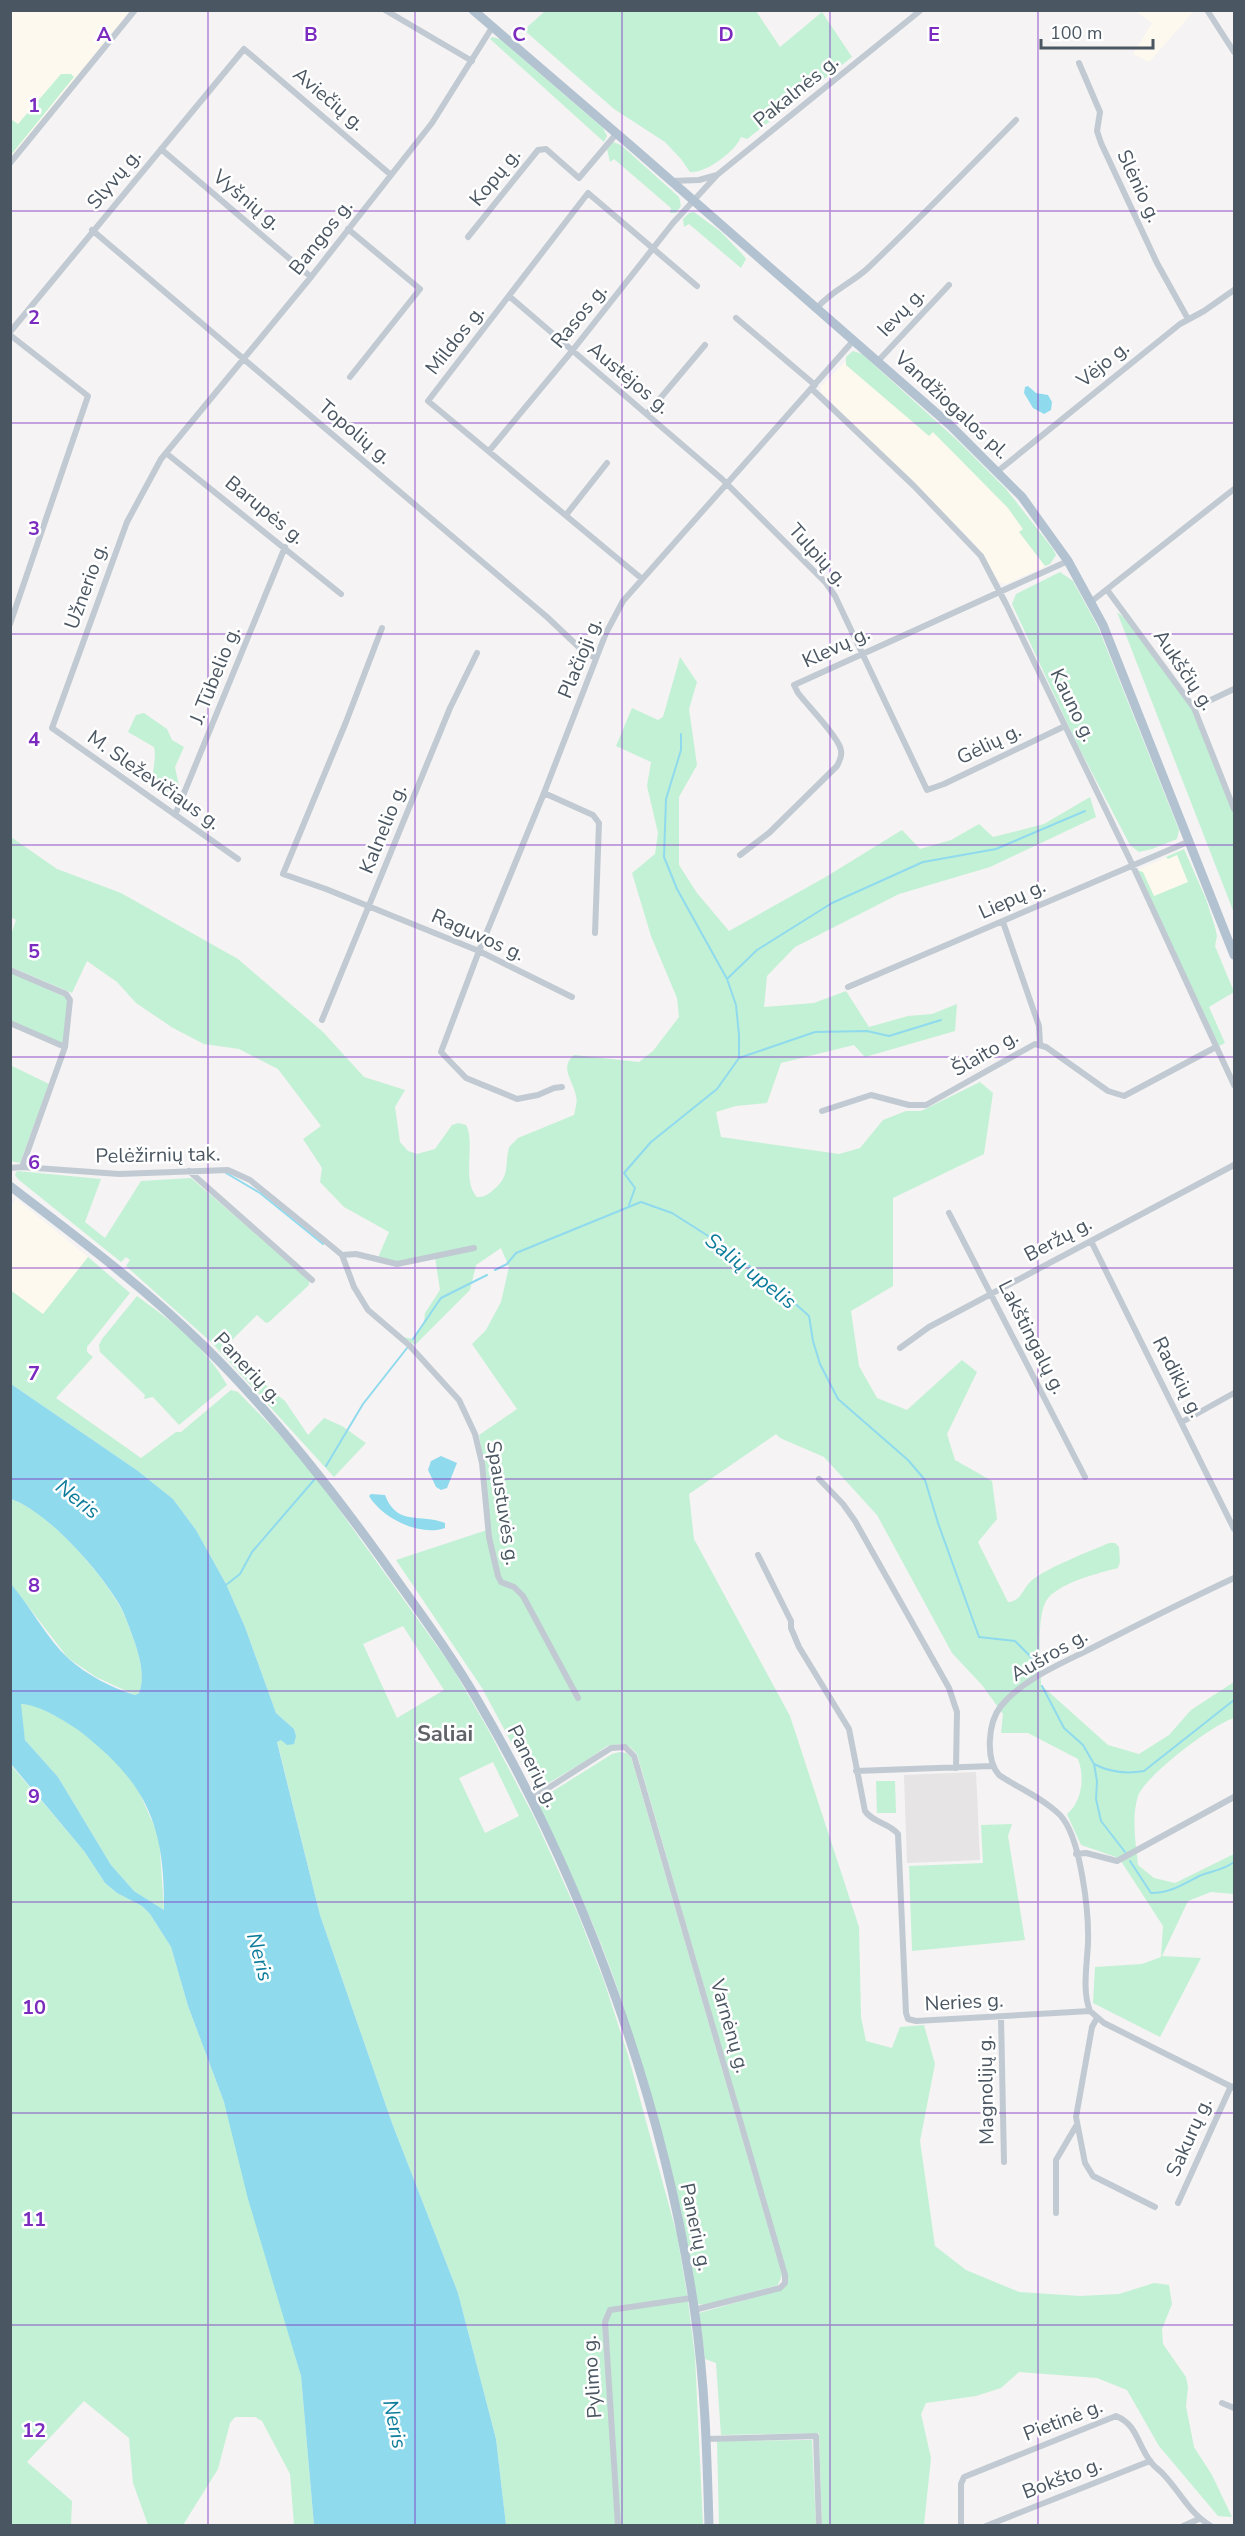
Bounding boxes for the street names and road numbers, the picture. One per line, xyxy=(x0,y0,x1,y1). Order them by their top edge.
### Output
street label: Pakalnės g. xyxy=(748,48,844,134)
street label: Aviečių g. xyxy=(287,61,371,137)
street label: Kopų g. xyxy=(463,142,527,212)
street label: Slyvų g. xyxy=(81,143,147,215)
street label: Slėnio g. xyxy=(1110,145,1168,227)
street label: Vyšnių g. xyxy=(206,163,287,237)
street label: Bangos g. xyxy=(283,193,359,281)
street label: Rasos g. xyxy=(545,278,613,354)
street label: Ievų g. xyxy=(871,281,931,343)
street label: Mildos g. xyxy=(419,300,491,380)
street label: Vėjo g. xyxy=(1070,334,1135,394)
street label: Austėjos g. xyxy=(582,336,676,420)
street label: Vandžiogalos pl. xyxy=(888,344,1015,465)
street label: Topolių g. xyxy=(313,393,397,471)
street label: Barupės g. xyxy=(219,469,311,551)
street label: Tulpių g. xyxy=(782,517,854,593)
street label: Užnerio g. xyxy=(58,539,114,633)
street label: Plačioji g. xyxy=(552,614,608,702)
street label: Klevų g. xyxy=(798,620,874,674)
street label: J. Tūbelio g. xyxy=(183,622,247,729)
street label: Aukščių g. xyxy=(1147,624,1221,716)
street label: Kauno g. xyxy=(1044,664,1102,746)
street label: Gėlių g. xyxy=(952,717,1026,771)
street label: M. Sleževičiaus g. xyxy=(82,724,226,836)
street label: Kalnelio g. xyxy=(353,780,413,878)
street label: Liepų g. xyxy=(974,872,1050,926)
street label: Raguvos g. xyxy=(427,902,529,968)
street label: Šlaito g. xyxy=(947,1023,1023,1083)
street label: Pelėžirnių tak. xyxy=(95,1140,221,1170)
street label: Beržų g. xyxy=(1019,1210,1097,1268)
street label: Lakštingalų g. xyxy=(992,1275,1072,1399)
street label: Panerių g. xyxy=(208,1326,288,1410)
street label: Radikių g. xyxy=(1146,1332,1210,1422)
street label: Spaustuvės g. xyxy=(480,1439,526,1567)
street label: Aušros g. xyxy=(1006,1622,1092,1688)
street label: Panerių g. xyxy=(501,1720,565,1812)
street label: Varnėnų g. xyxy=(703,1975,756,2076)
street label: Neries g. xyxy=(924,1986,1004,2018)
street label: Magnolijų g. xyxy=(972,2035,1000,2145)
street label: Sakurų g. xyxy=(1160,2093,1218,2181)
street label: Panerių g. xyxy=(674,2181,718,2273)
street label: Pylimo g. xyxy=(576,2335,608,2419)
street label: Pietinė g. xyxy=(1019,2393,1107,2447)
street label: Bokšto g. xyxy=(1018,2450,1106,2506)

